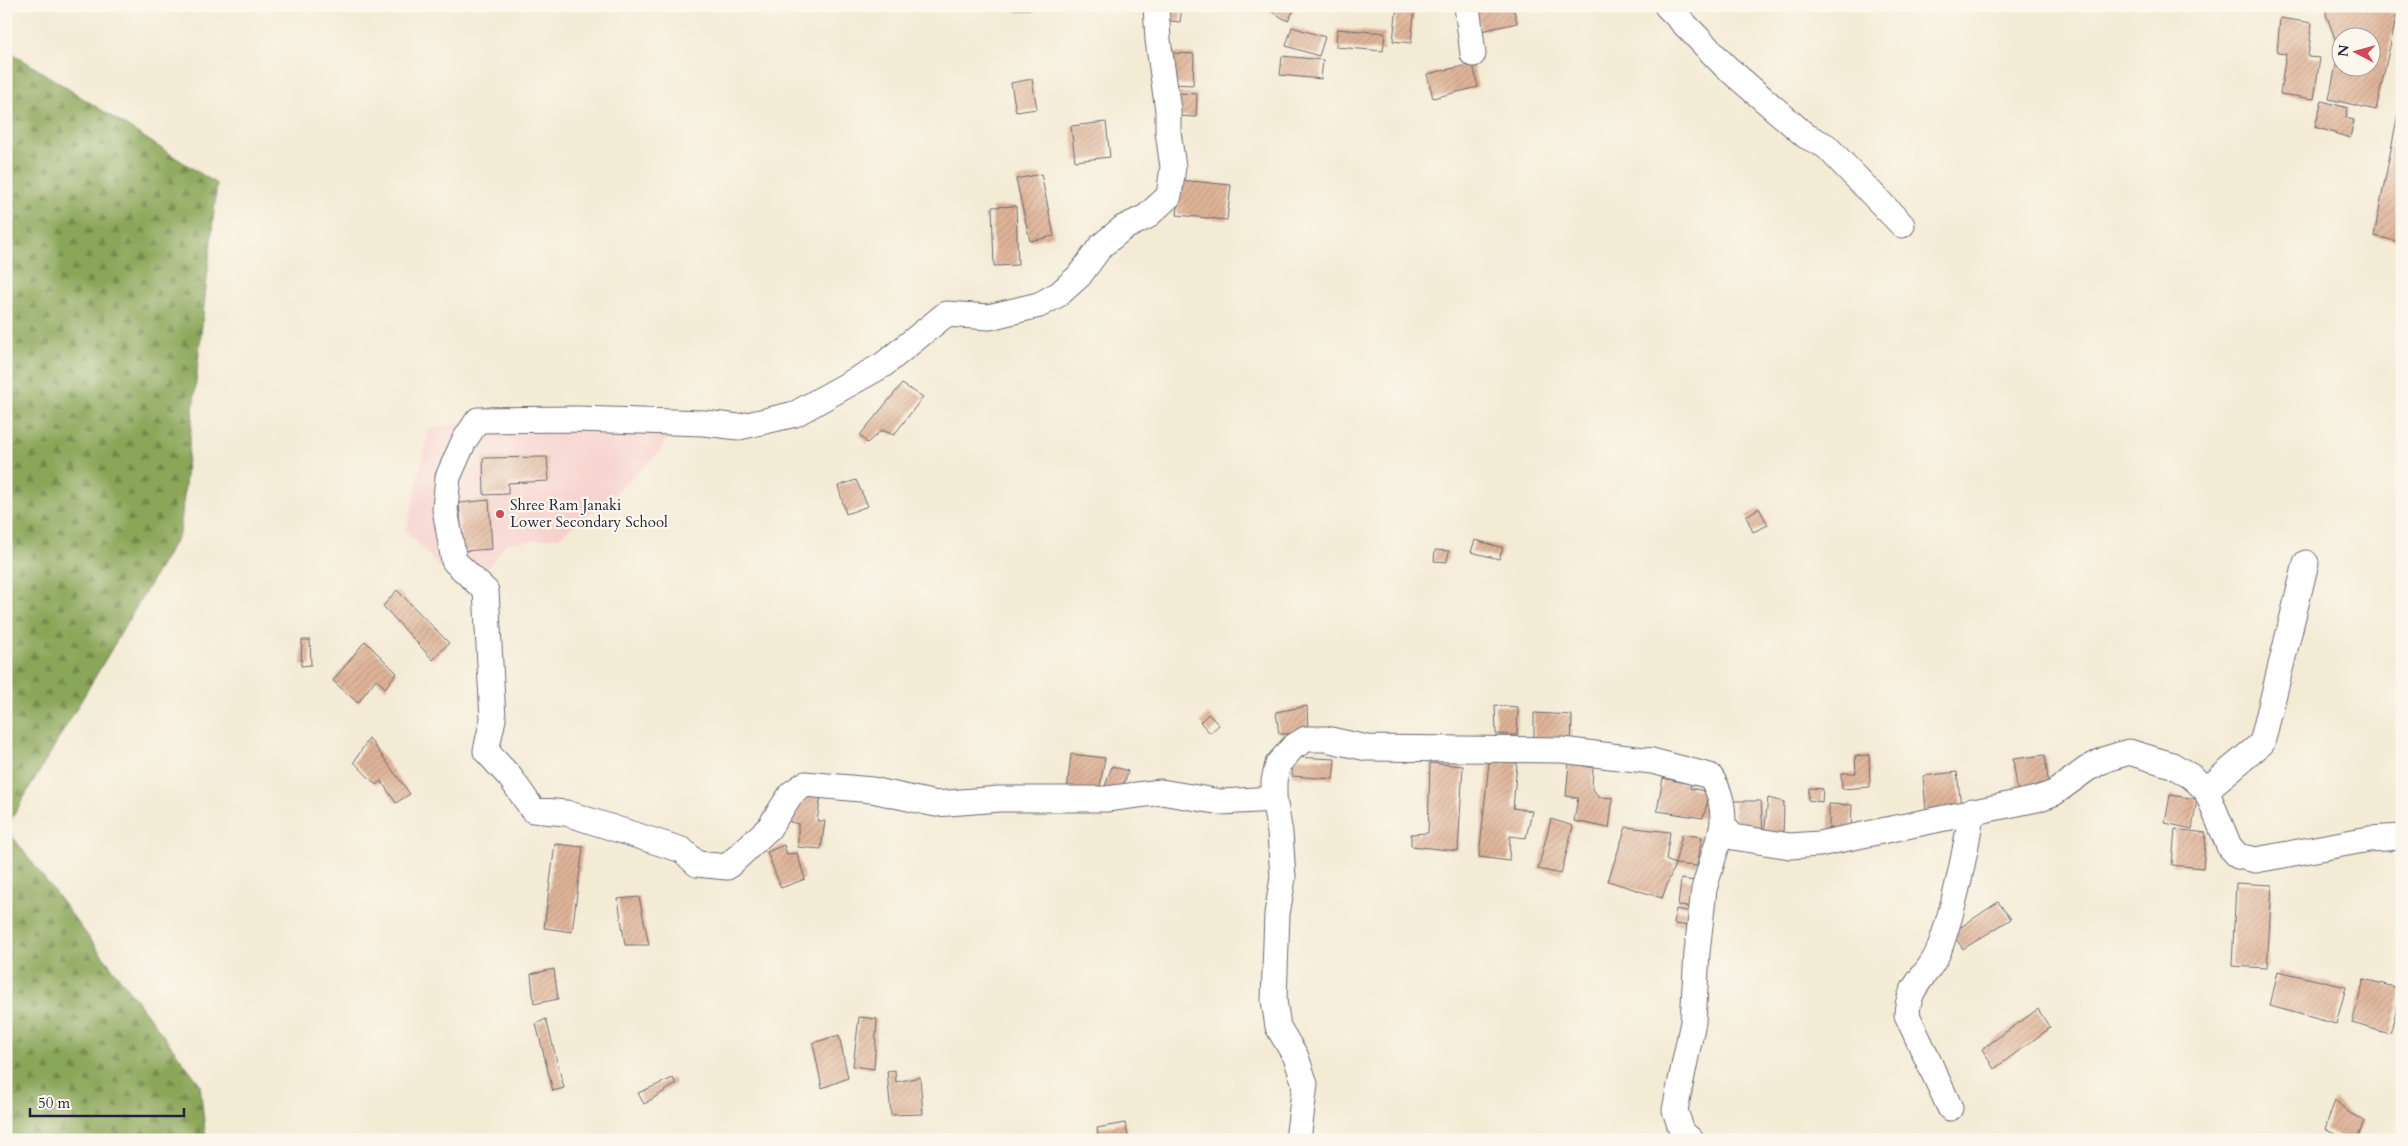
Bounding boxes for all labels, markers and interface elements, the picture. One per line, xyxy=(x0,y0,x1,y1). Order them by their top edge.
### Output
north arrow xyxy=(2330,28,2380,78)
text: N xyxy=(2333,44,2354,58)
place label: Shree Ram Janaki Lower Secondary School xyxy=(510,495,668,532)
marker: Shree Ram Janaki Lower Secondary School xyxy=(494,508,506,520)
scale bar xyxy=(30,1086,184,1118)
text: 50 m xyxy=(38,1093,70,1113)

